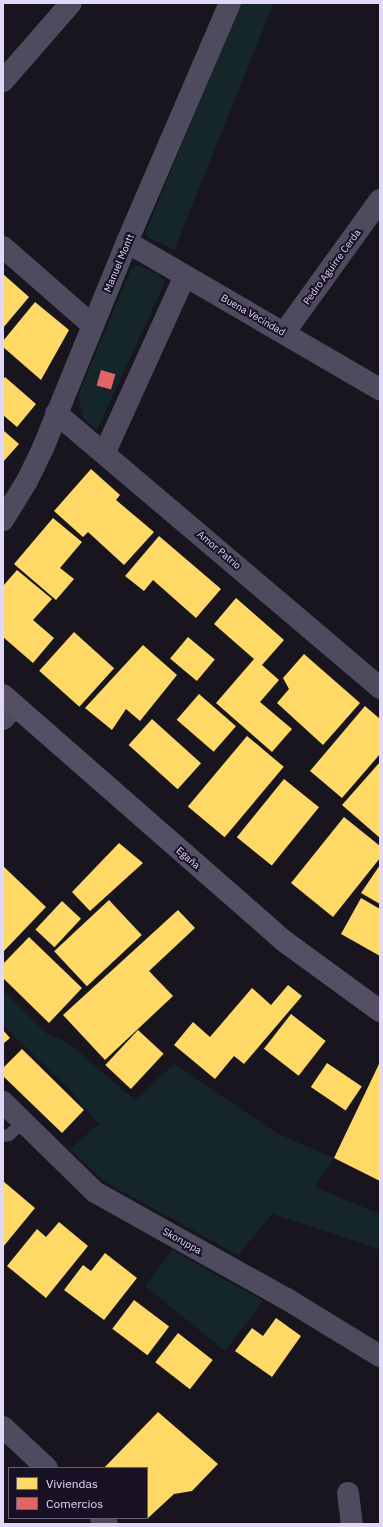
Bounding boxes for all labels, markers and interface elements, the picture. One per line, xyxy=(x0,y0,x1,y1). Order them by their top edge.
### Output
street label: Pedro Aguirre Cerda xyxy=(301,227,363,307)
street label: Manuel Montt xyxy=(101,232,137,294)
street label: Buena Vecindad xyxy=(219,292,287,338)
street label: Amor Patrio xyxy=(195,528,243,572)
street label: Egaña xyxy=(174,844,202,872)
street label: Skoruppa xyxy=(160,1225,204,1257)
legend xyxy=(8,1467,148,1519)
text: Viviendas xyxy=(46,1476,98,1491)
text: Comercios xyxy=(46,1496,103,1511)

